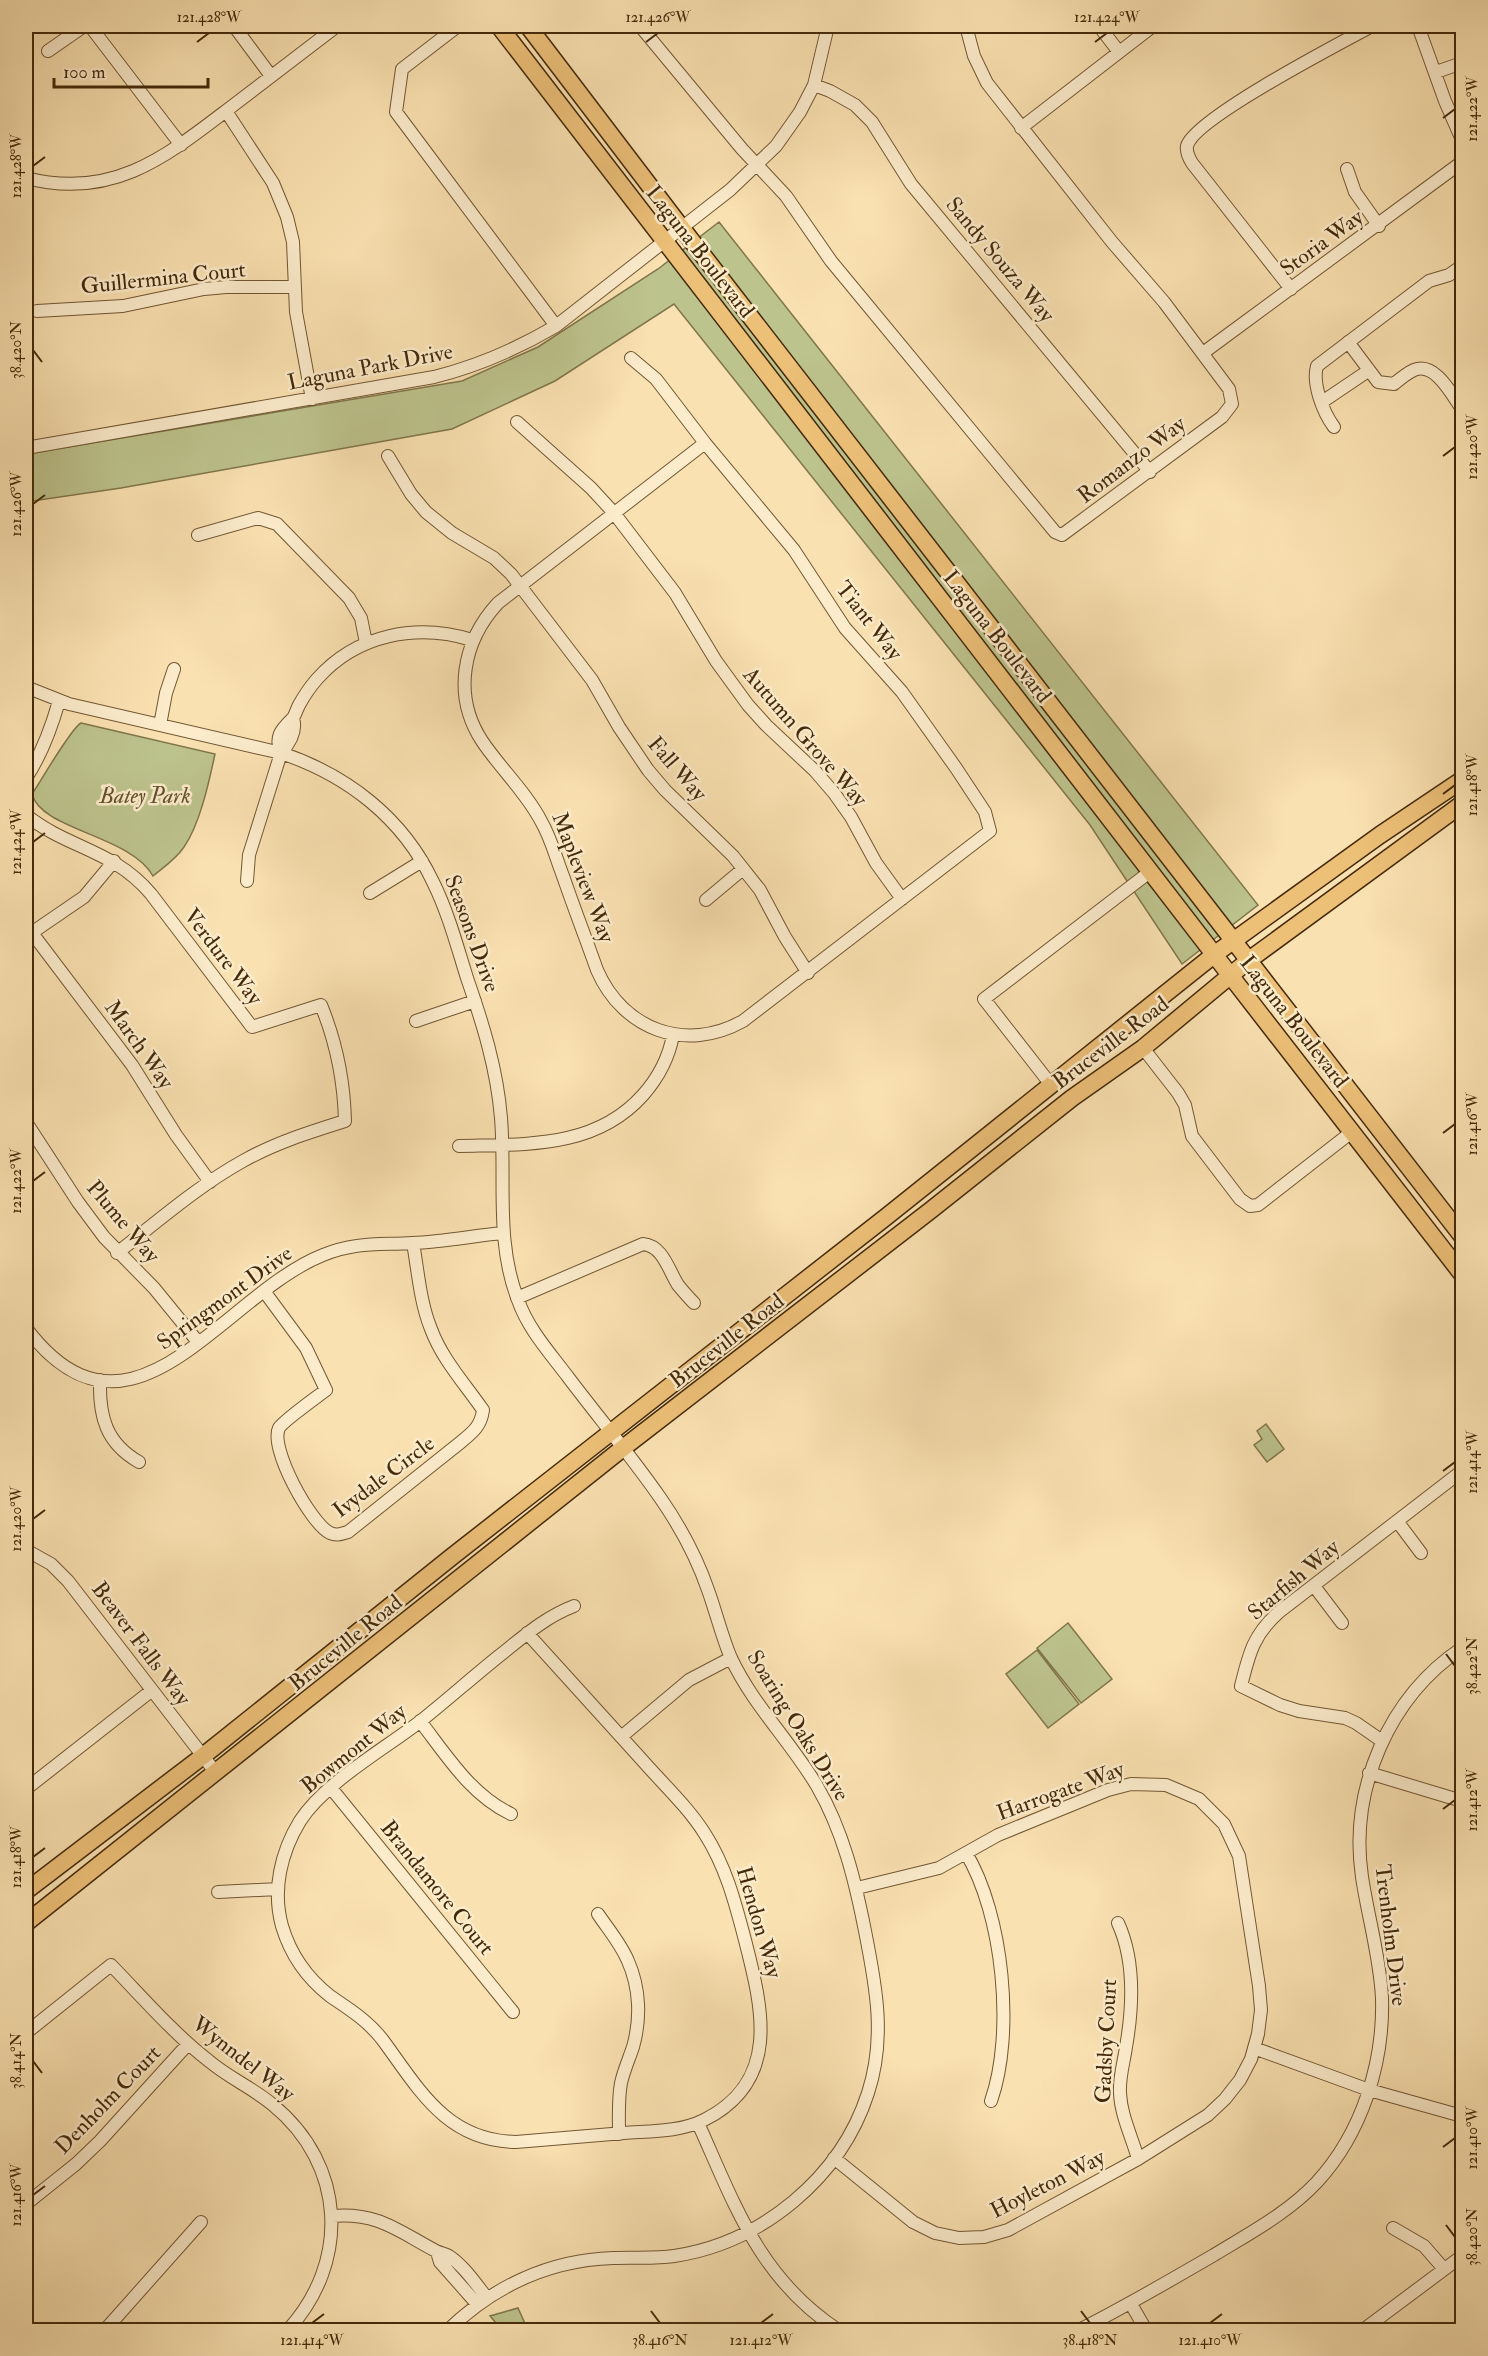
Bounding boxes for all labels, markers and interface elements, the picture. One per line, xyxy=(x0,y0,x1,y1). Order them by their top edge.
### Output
text: 121.428°W xyxy=(177,8,242,27)
text: 121.426°W xyxy=(625,8,691,27)
text: 121.424°W xyxy=(1074,8,1141,27)
scale bar xyxy=(54,51,208,89)
text: 100 m xyxy=(63,61,106,84)
text: 121.422°W xyxy=(1463,76,1482,142)
text: 121.428°W xyxy=(7,133,26,198)
street label: Laguna Boulevard xyxy=(640,180,761,324)
street label: Sandy Souza Way xyxy=(940,191,1061,328)
street label: Storia Way xyxy=(1274,203,1369,283)
street label: Guillermina Court xyxy=(79,255,247,301)
text: 38.420°N xyxy=(7,320,26,379)
street label: Laguna Park Drive xyxy=(285,337,455,397)
street label: Romanzo Way xyxy=(1072,410,1192,510)
text: 121.420°W xyxy=(1463,414,1482,480)
text: 121.426°W xyxy=(7,471,26,537)
street label: Laguna Boulevard xyxy=(937,565,1058,709)
street label: Tiant Way xyxy=(830,575,909,666)
street label: Autumn Grove Way xyxy=(736,660,874,812)
street label: Fall Way xyxy=(641,730,713,807)
text: 121.418°W xyxy=(1463,753,1482,816)
park label: Batey Park xyxy=(98,782,191,810)
text: 121.424°W xyxy=(7,808,26,875)
street label: Mapleview Way xyxy=(544,808,621,947)
street label: Seasons Drive xyxy=(438,871,506,996)
street label: Verdure Way xyxy=(178,903,269,1011)
street label: Laguna Boulevard xyxy=(1234,950,1355,1094)
street label: Bruceville Road xyxy=(1047,990,1174,1096)
street label: March Way xyxy=(98,995,180,1095)
text: 121.416°W xyxy=(1463,1092,1482,1155)
text: 121.422°W xyxy=(7,1148,26,1214)
street label: Plume Way xyxy=(81,1174,166,1269)
street label: Springmont Drive xyxy=(151,1239,298,1357)
street label: Bruceville Road xyxy=(664,1287,790,1394)
street label: Ivydale Circle xyxy=(327,1429,440,1524)
text: 121.414°W xyxy=(1463,1430,1482,1494)
text: 121.420°W xyxy=(7,1486,26,1552)
street label: Starfish Way xyxy=(1242,1533,1346,1626)
street label: Beaver Falls Way xyxy=(85,1576,197,1711)
street label: Bruceville Road xyxy=(283,1588,408,1697)
text: 38.422°N xyxy=(1463,1636,1482,1695)
street label: Soaring Oaks Drive xyxy=(741,1645,856,1806)
street label: Bowmont Way xyxy=(295,1697,412,1800)
street label: Harrogate Way xyxy=(993,1755,1128,1827)
text: 121.412°W xyxy=(1463,1768,1482,1832)
street label: Brandamore Court xyxy=(374,1814,500,1961)
text: 121.418°W xyxy=(7,1825,26,1888)
street label: Hendon Way xyxy=(730,1863,788,1982)
street label: Trenholm Drive xyxy=(1368,1863,1414,2007)
street label: Gadsby Court xyxy=(1089,1978,1123,2104)
street label: Wynndel Way xyxy=(186,2009,301,2108)
text: 38.414°N xyxy=(7,2032,26,2089)
street label: Denholm Court xyxy=(49,2039,167,2160)
text: 121.410°W xyxy=(1463,2106,1482,2170)
street label: Hoyleton Way xyxy=(985,2143,1110,2225)
text: 121.416°W xyxy=(7,2163,26,2226)
text: 38.420°N xyxy=(1463,2207,1482,2266)
text: 121.414°W xyxy=(280,2331,344,2350)
text: 38.416°N xyxy=(632,2331,688,2350)
text: 121.412°W xyxy=(729,2331,793,2350)
text: 38.418°N xyxy=(1062,2331,1118,2350)
text: 121.410°W xyxy=(1178,2331,1242,2350)

